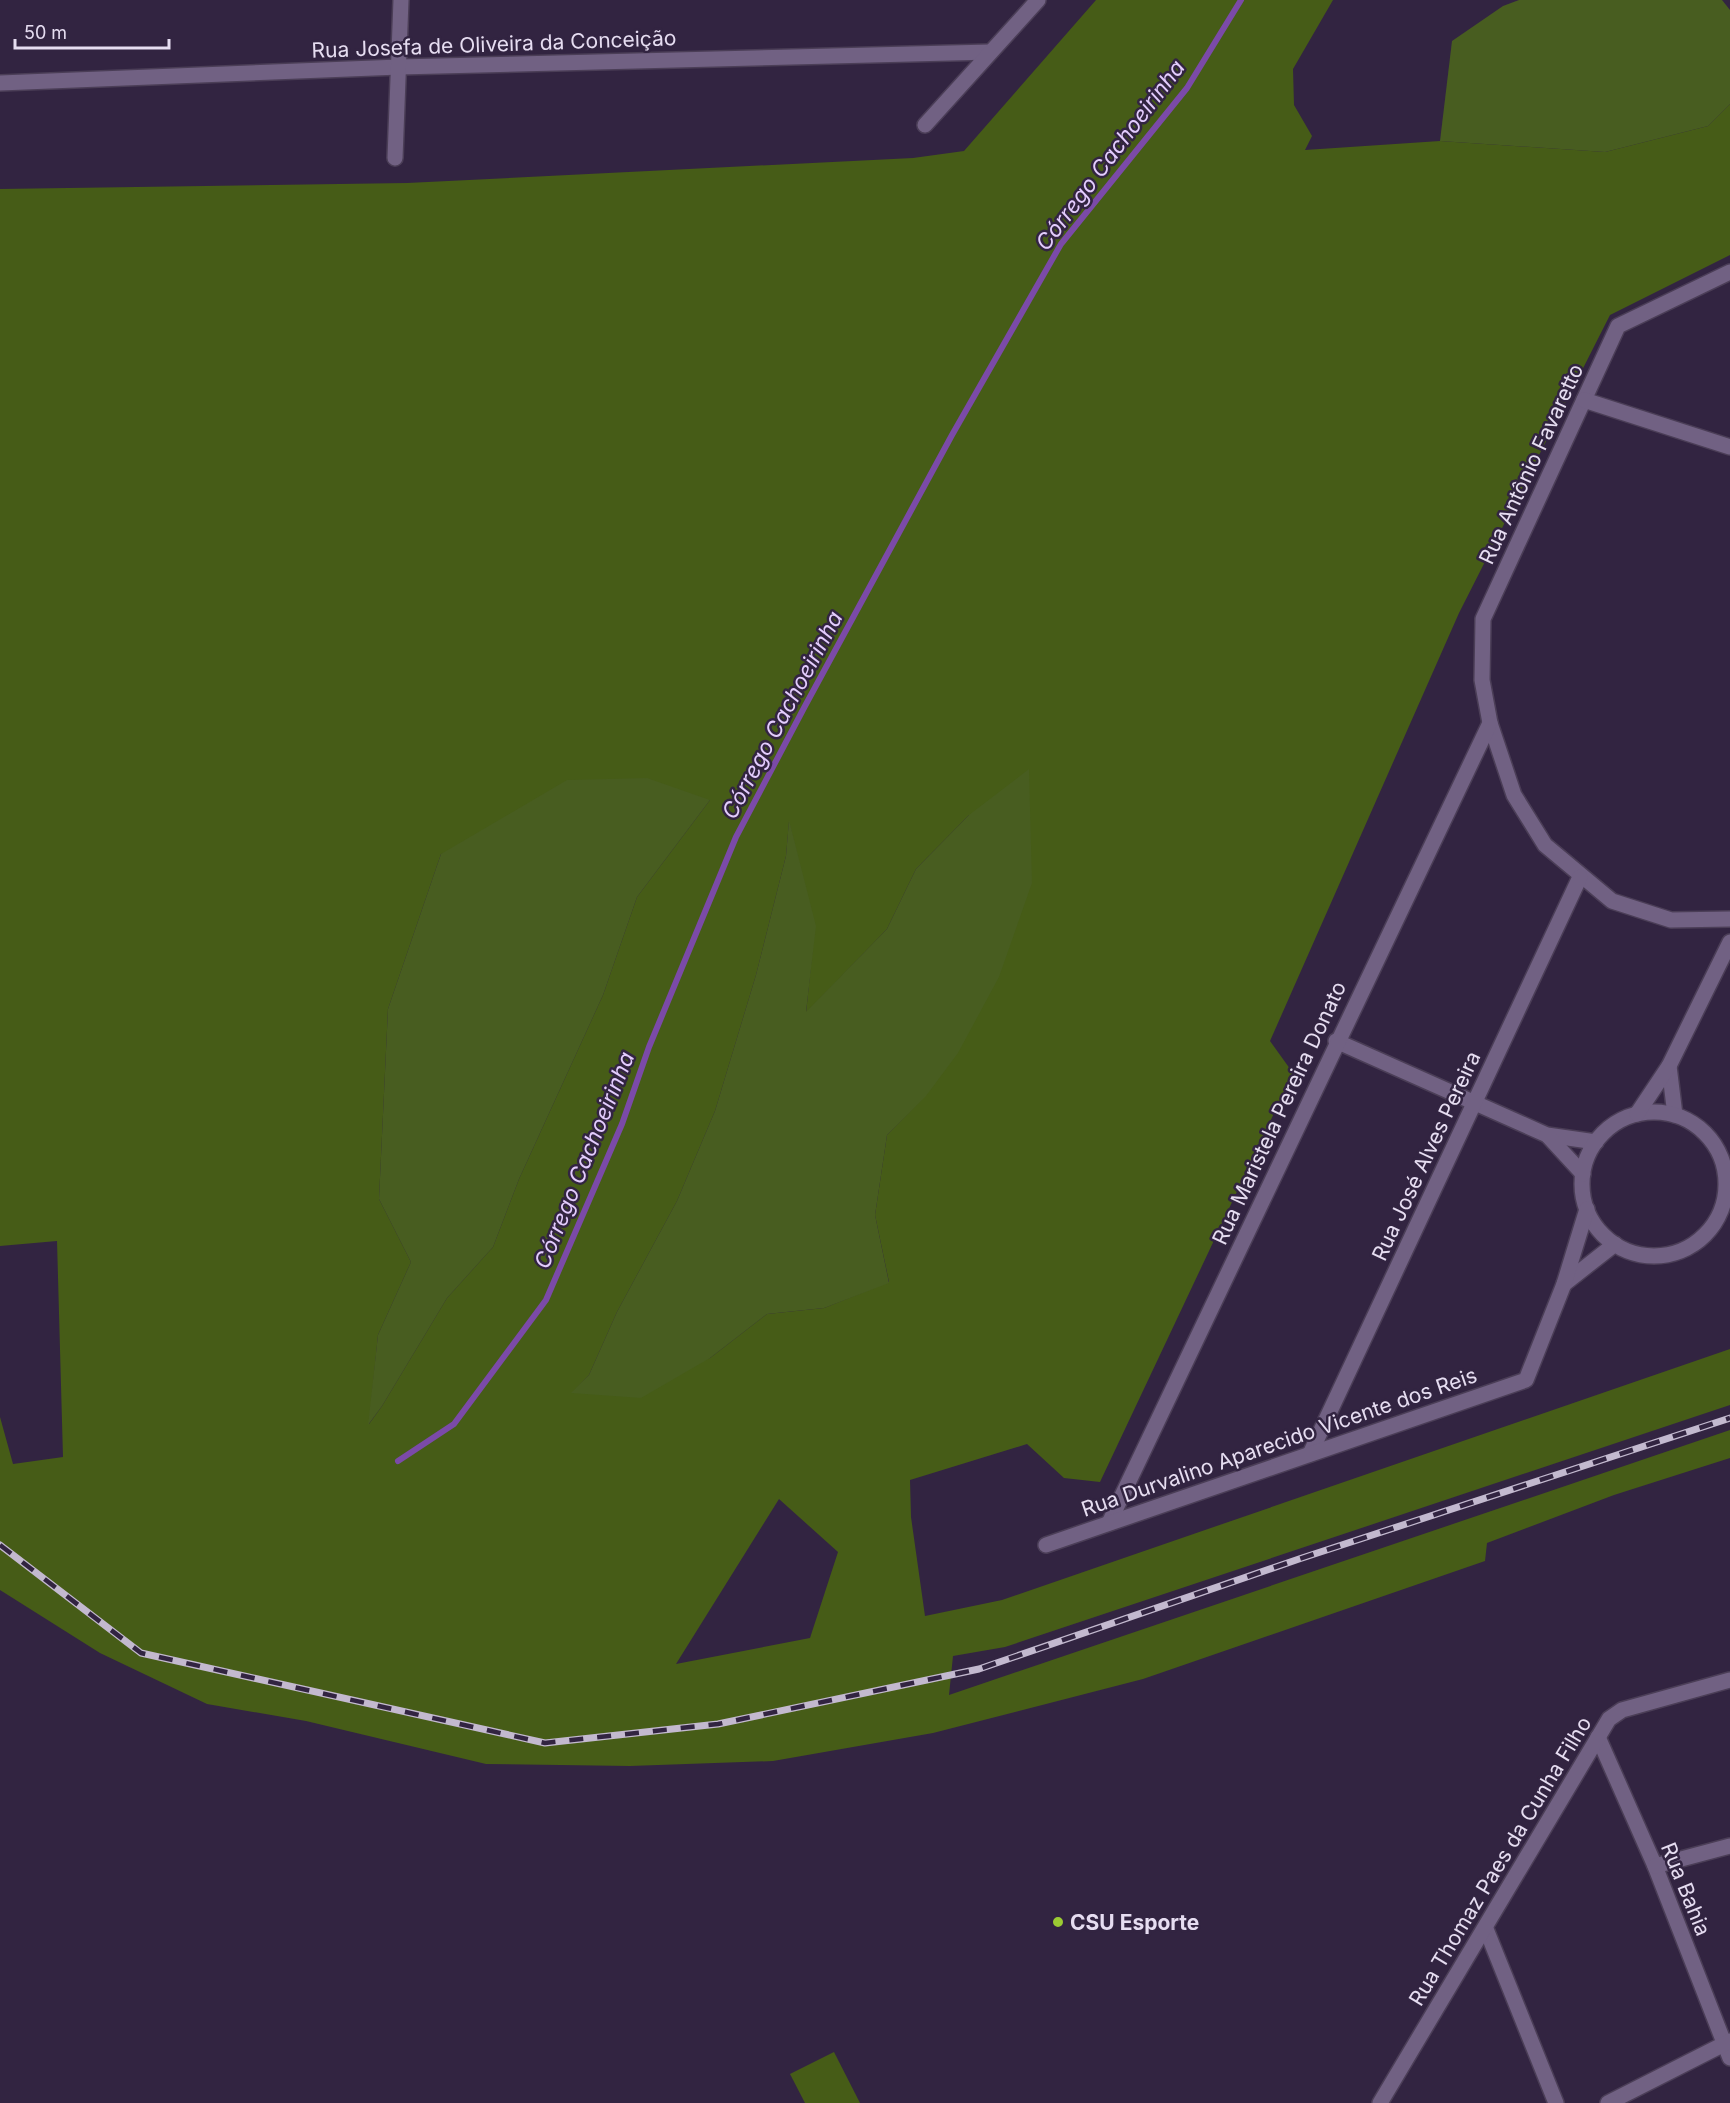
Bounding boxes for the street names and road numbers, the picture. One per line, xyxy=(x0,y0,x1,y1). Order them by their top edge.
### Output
street label: Rua Josefa de Oliveira da Conceição xyxy=(311,25,677,63)
street label: Rua Antônio Favaretto xyxy=(1474,360,1588,568)
street label: Rua Maristela Pereira Donato xyxy=(1207,977,1351,1249)
street label: Rua José Alves Pereira xyxy=(1367,1047,1485,1265)
street label: Rua Durvalino Aparecido Vicente dos Reis xyxy=(1078,1362,1480,1522)
street label: Rua Thomaz Paes da Cunha Filho xyxy=(1404,1712,1596,2010)
street label: Rua Bahia xyxy=(1656,1839,1716,1939)

